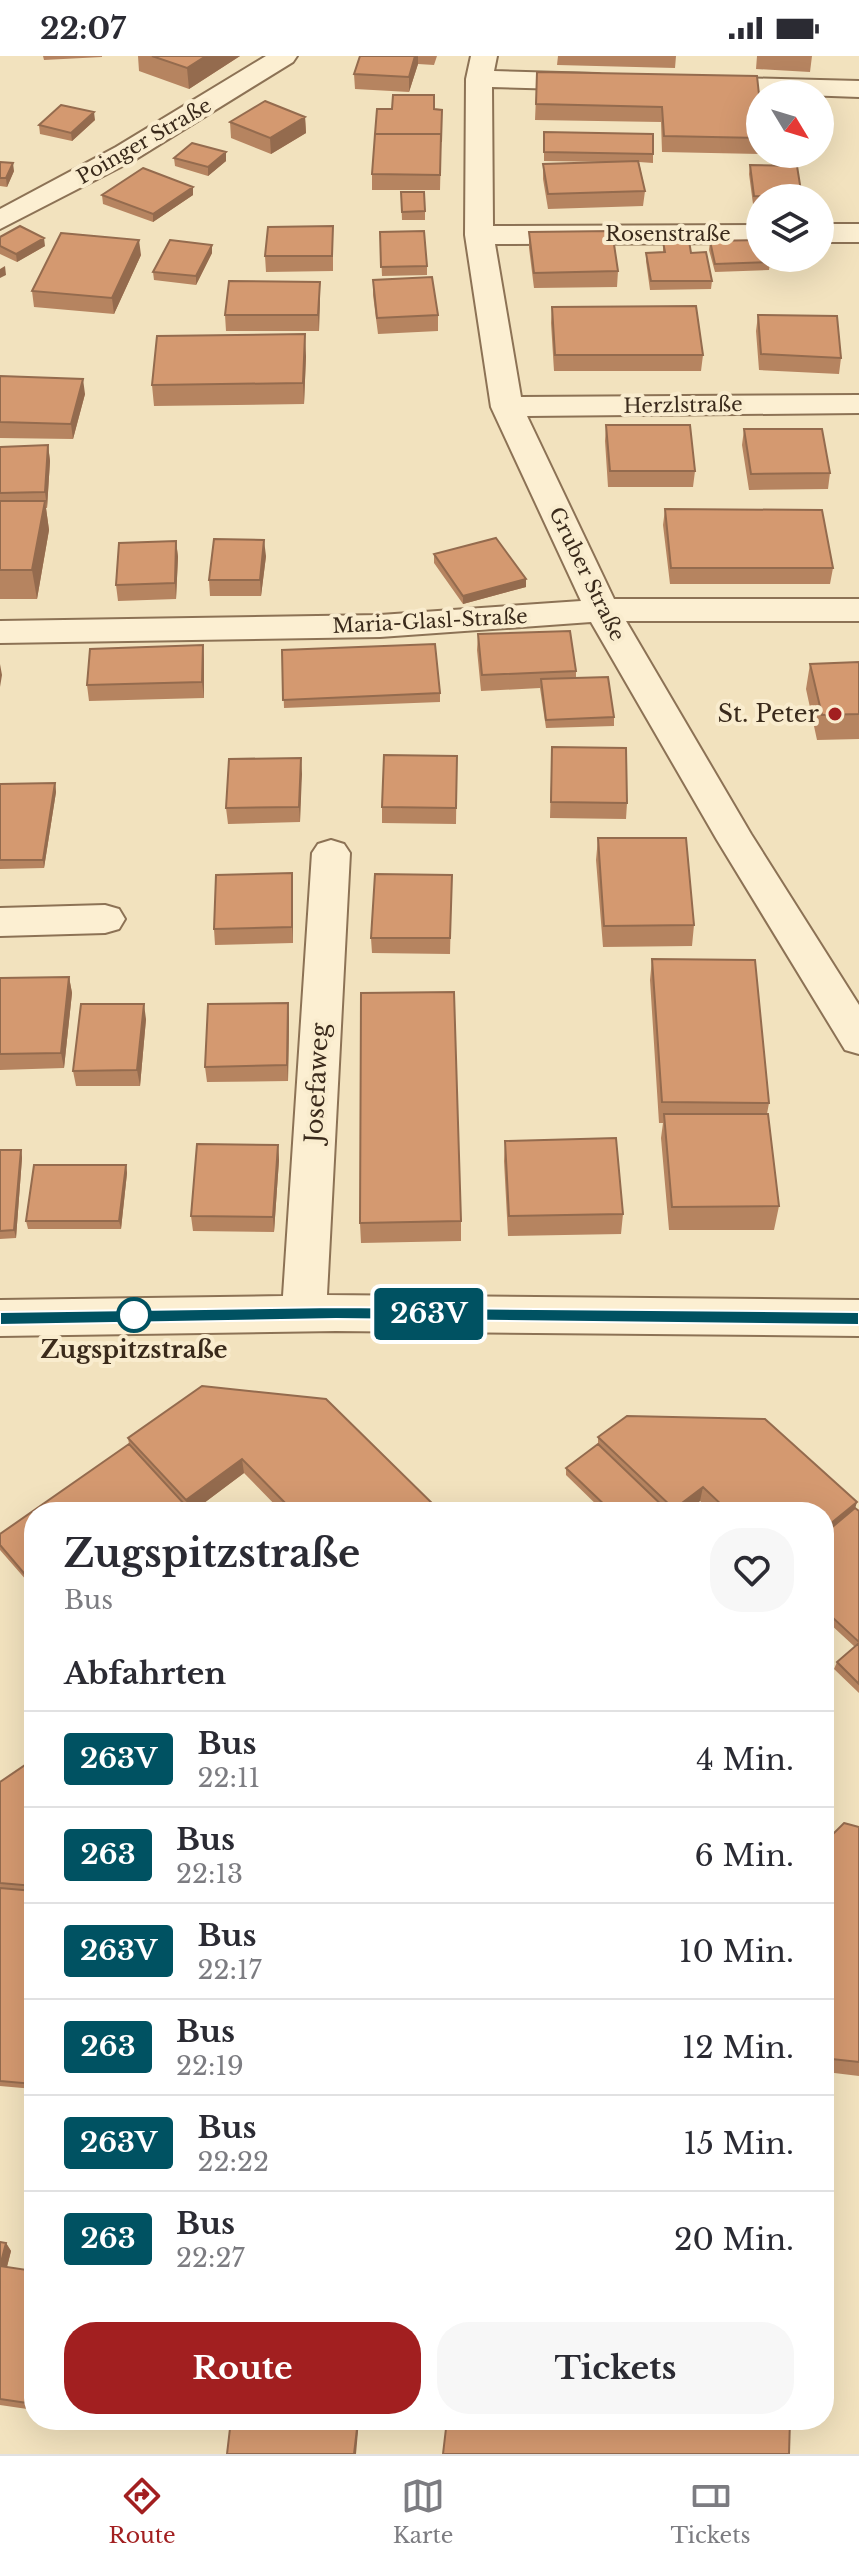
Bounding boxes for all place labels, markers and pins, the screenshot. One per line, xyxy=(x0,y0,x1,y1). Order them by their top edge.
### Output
place label: St. Peter xyxy=(718,699,820,728)
marker: St. Peter xyxy=(826,705,844,723)
marker: Zugspitzstraße xyxy=(117,1298,151,1332)
place label: Zugspitzstraße xyxy=(40,1335,228,1364)

